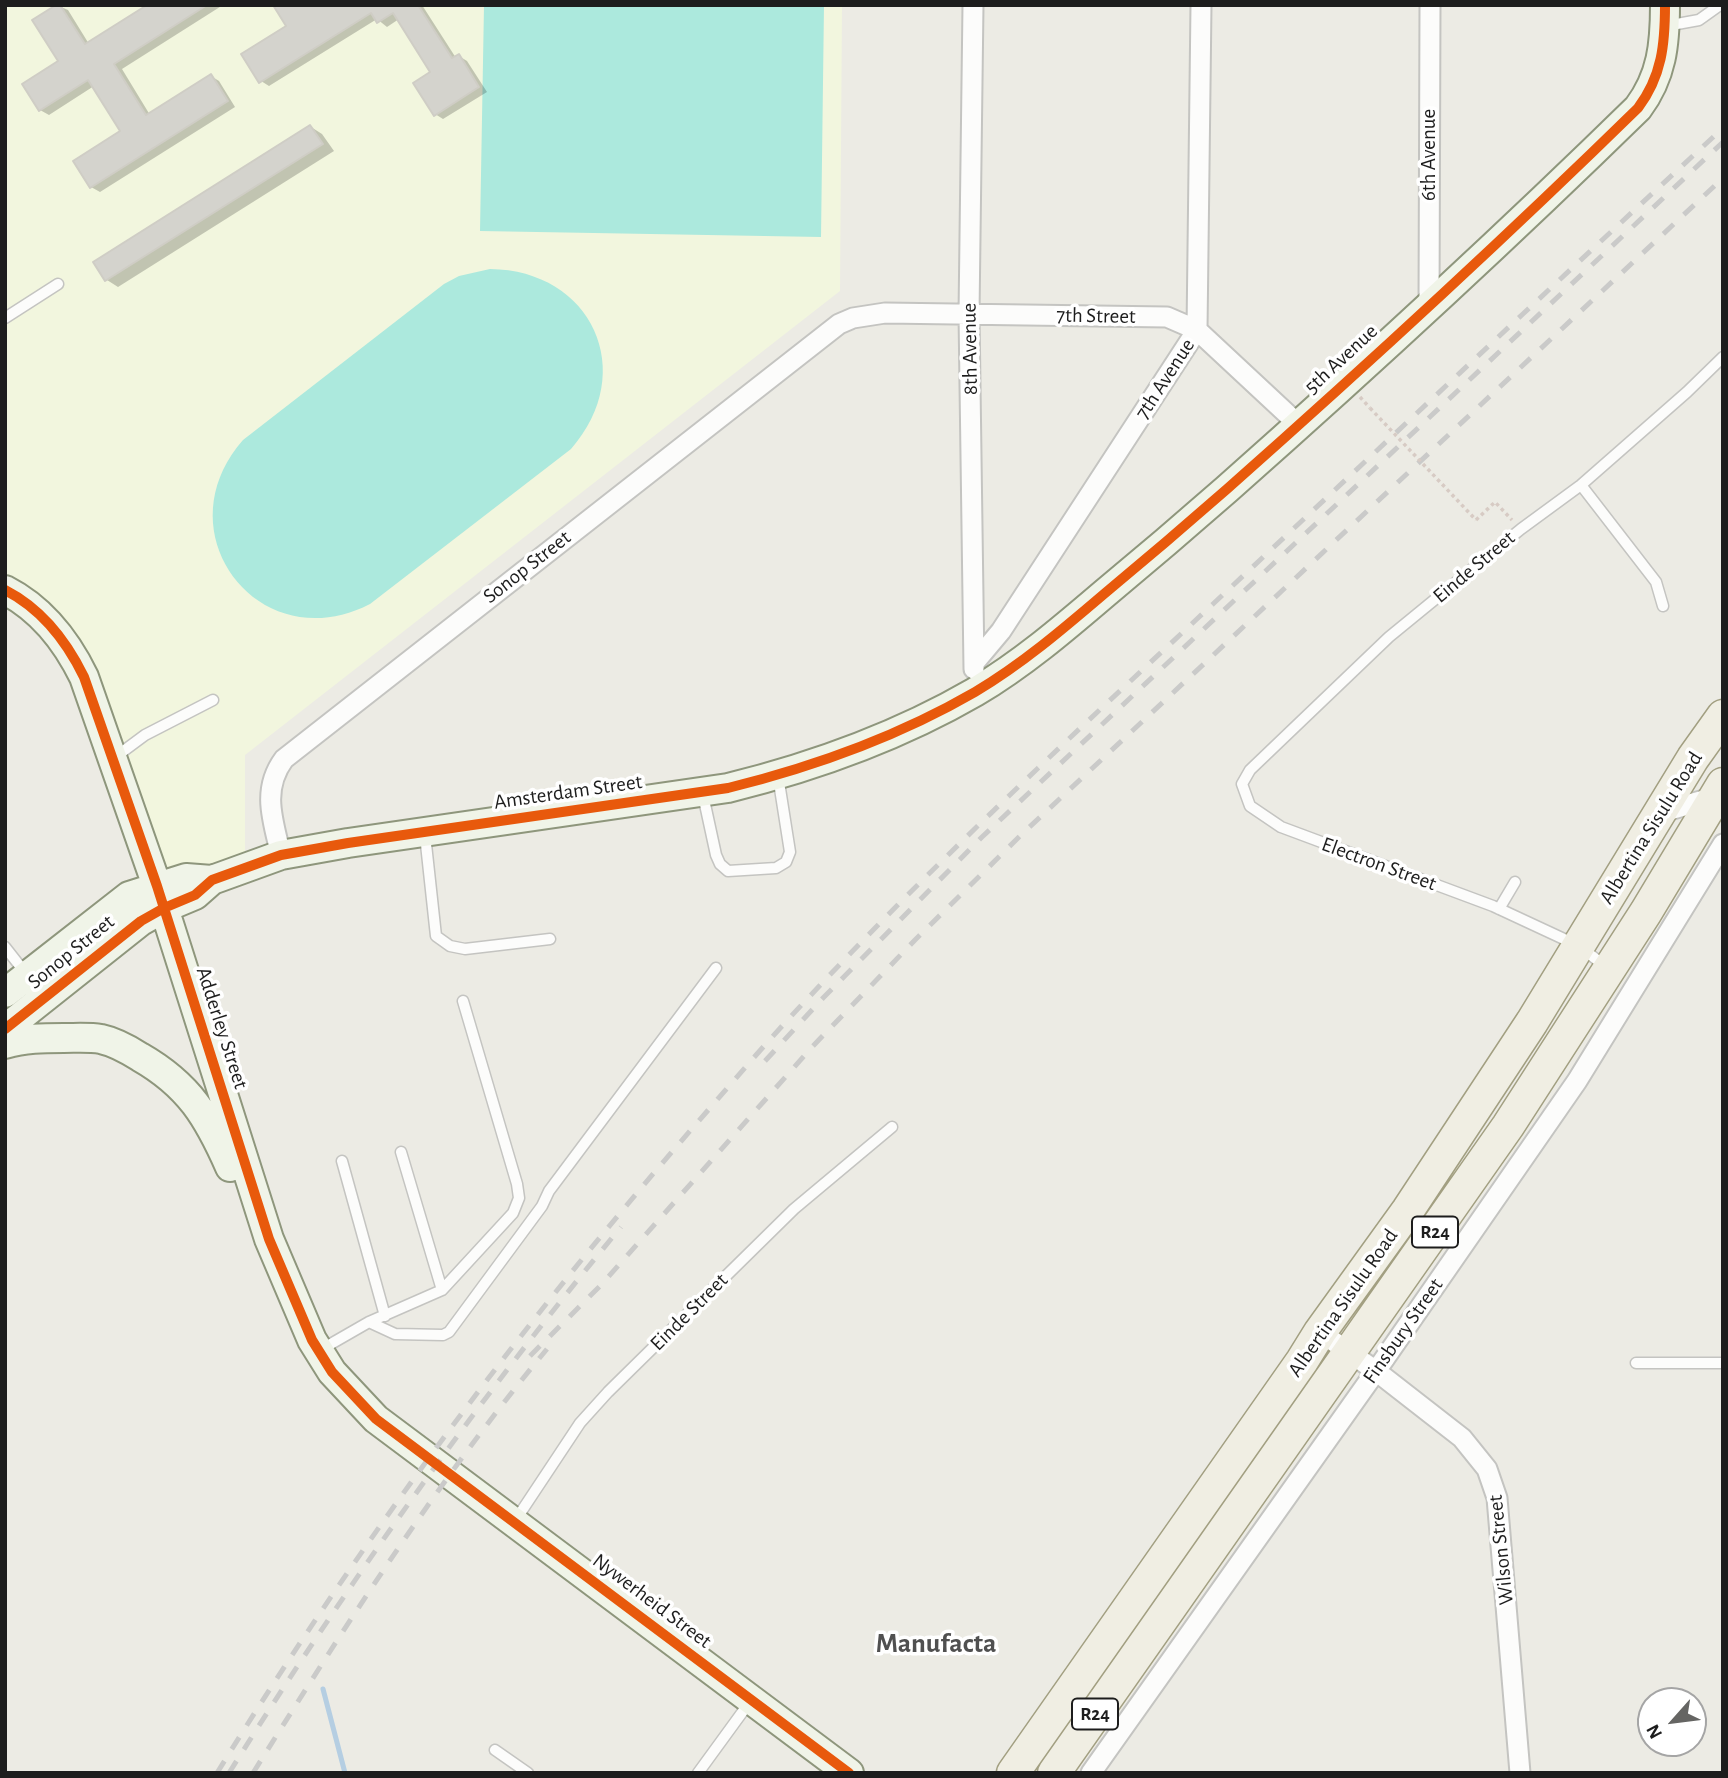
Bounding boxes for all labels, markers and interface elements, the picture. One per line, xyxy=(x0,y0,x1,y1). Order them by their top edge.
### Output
street label: 6th Avenue xyxy=(1416,109,1442,201)
street label: 8th Avenue xyxy=(957,303,983,395)
street label: 7th Street xyxy=(1056,303,1136,329)
street label: 5th Avenue xyxy=(1299,319,1383,399)
street label: 7th Avenue xyxy=(1130,334,1200,424)
street label: Sonop Street xyxy=(478,525,576,609)
street label: Einde Street xyxy=(1428,525,1520,609)
street label: Albertina Sisulu Road xyxy=(1594,747,1708,909)
street label: Amsterdam Street xyxy=(492,769,644,815)
street label: Electron Street xyxy=(1318,832,1440,896)
street label: Sonop Street xyxy=(23,909,119,995)
street label: Adderley Street xyxy=(190,964,254,1092)
road number: R24 xyxy=(1412,1216,1458,1248)
street label: Albertina Sisulu Road xyxy=(1282,1224,1404,1382)
street label: Einde Street xyxy=(645,1268,733,1356)
street label: Finsbury Street xyxy=(1357,1273,1449,1389)
street label: Wilson Street xyxy=(1483,1494,1519,1606)
street label: Nywerheid Street xyxy=(588,1548,716,1654)
district label: Manufacta xyxy=(876,1627,996,1661)
north arrow xyxy=(1637,1687,1707,1757)
road number: R24 xyxy=(1072,1698,1118,1730)
text: N xyxy=(1643,1721,1666,1741)

